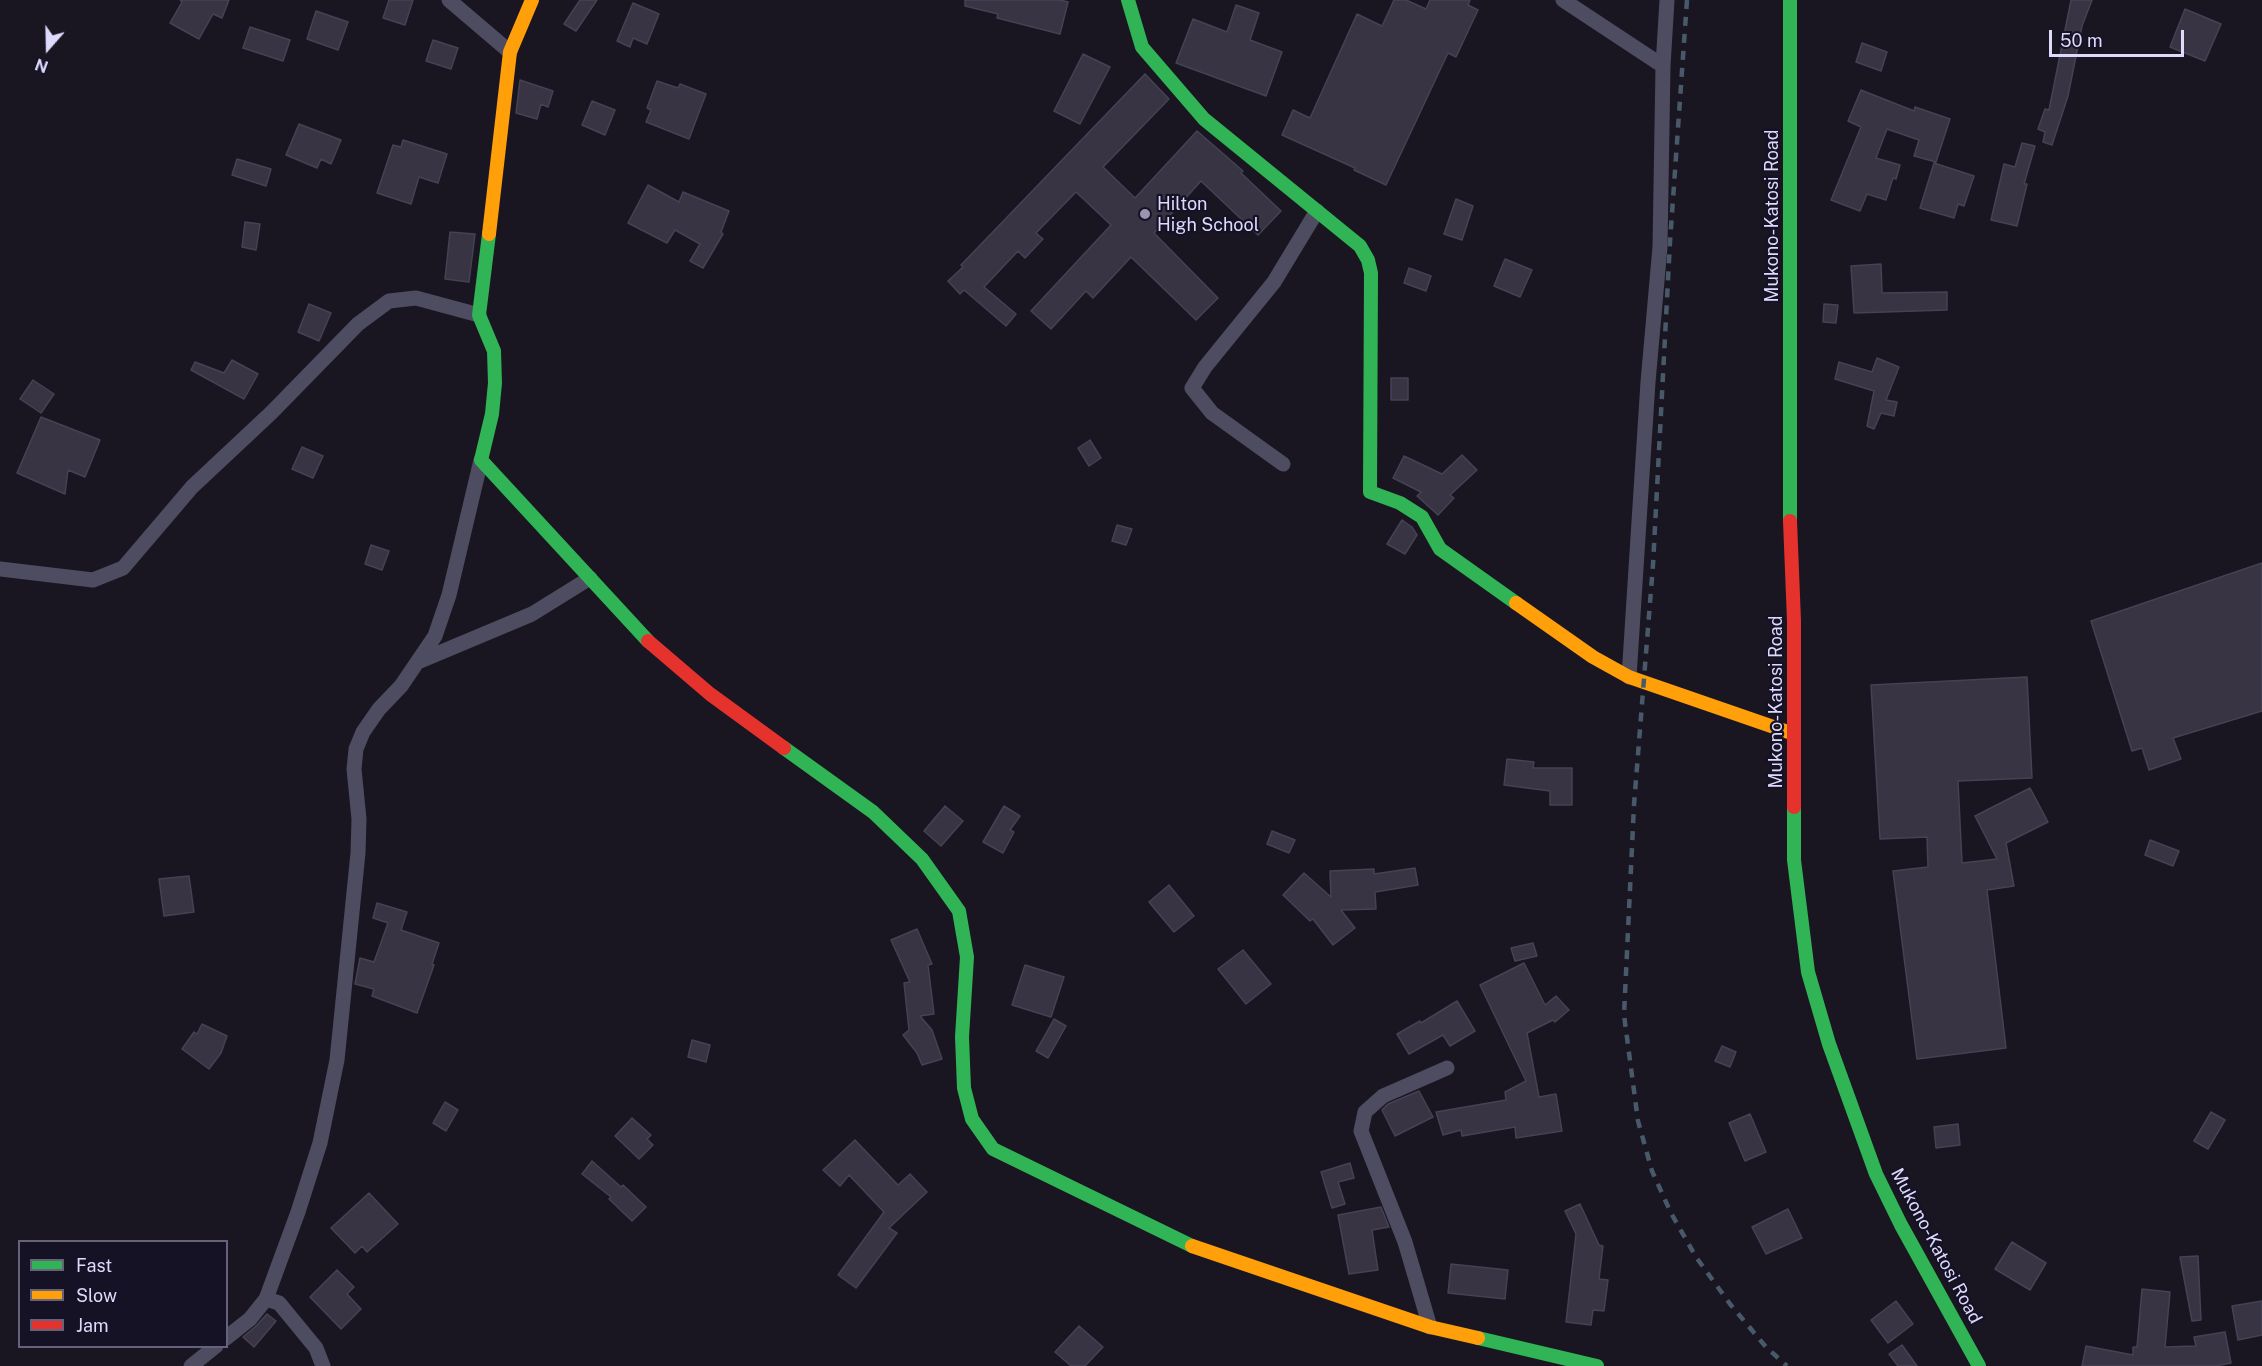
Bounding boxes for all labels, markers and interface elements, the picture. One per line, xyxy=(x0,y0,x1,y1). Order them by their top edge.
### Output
north arrow xyxy=(18,18,78,78)
scale bar xyxy=(2052,18,2187,56)
text: 50 m xyxy=(2060,30,2103,51)
text: N xyxy=(33,54,51,76)
street label: Mukono-Katosi Road xyxy=(1761,129,1783,303)
place label: Hilton High School xyxy=(1157,193,1259,236)
marker: Hilton High School xyxy=(1138,207,1152,221)
street label: Mukono-Katosi Road xyxy=(1765,615,1787,789)
street label: Mukono-Katosi Road xyxy=(1886,1165,1986,1327)
legend xyxy=(18,1240,228,1348)
text: Fast xyxy=(76,1255,112,1276)
text: Slow xyxy=(76,1285,117,1306)
text: Jam xyxy=(76,1315,109,1336)

